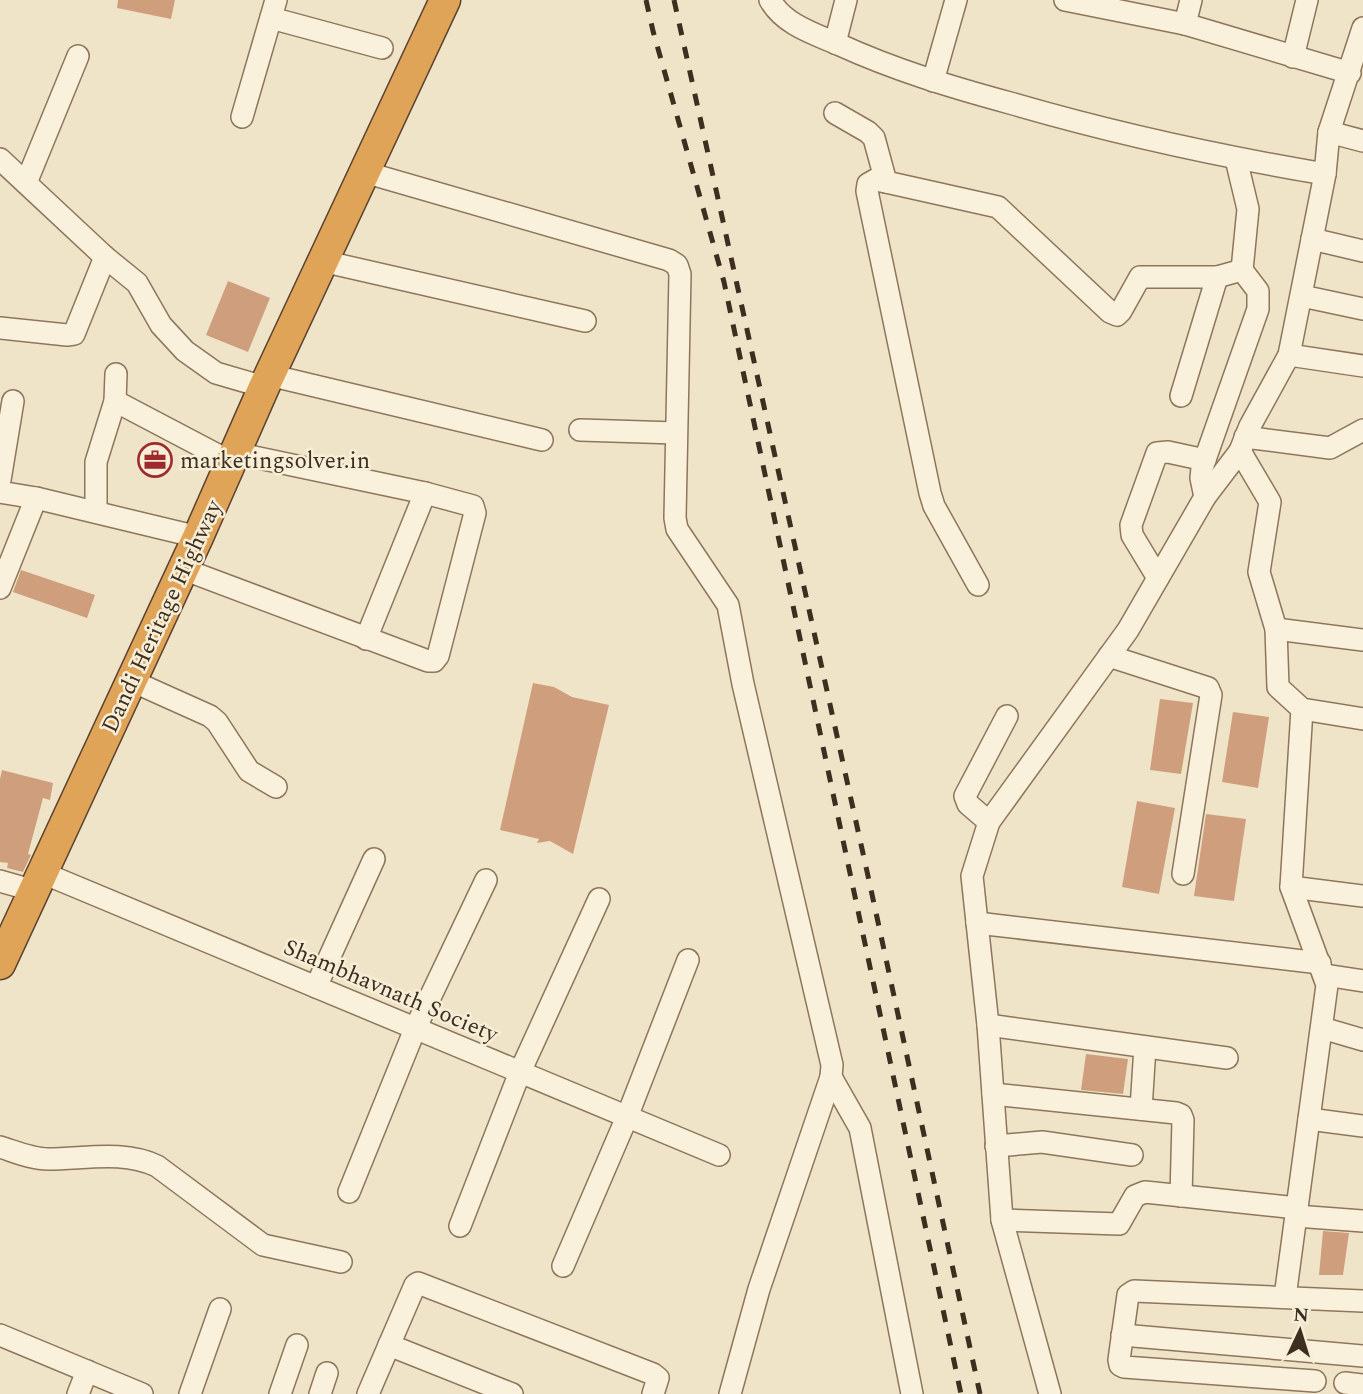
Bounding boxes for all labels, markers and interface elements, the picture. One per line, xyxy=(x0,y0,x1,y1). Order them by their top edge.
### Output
office icon: marketingsolver.in xyxy=(136,441,174,479)
place label: marketingsolver.in xyxy=(180,444,370,479)
street label: Dandi Heritage Highway xyxy=(93,493,232,739)
street label: Shambhavnath Society xyxy=(278,930,504,1053)
north arrow xyxy=(1265,1296,1335,1366)
text: N xyxy=(1292,1301,1310,1331)

